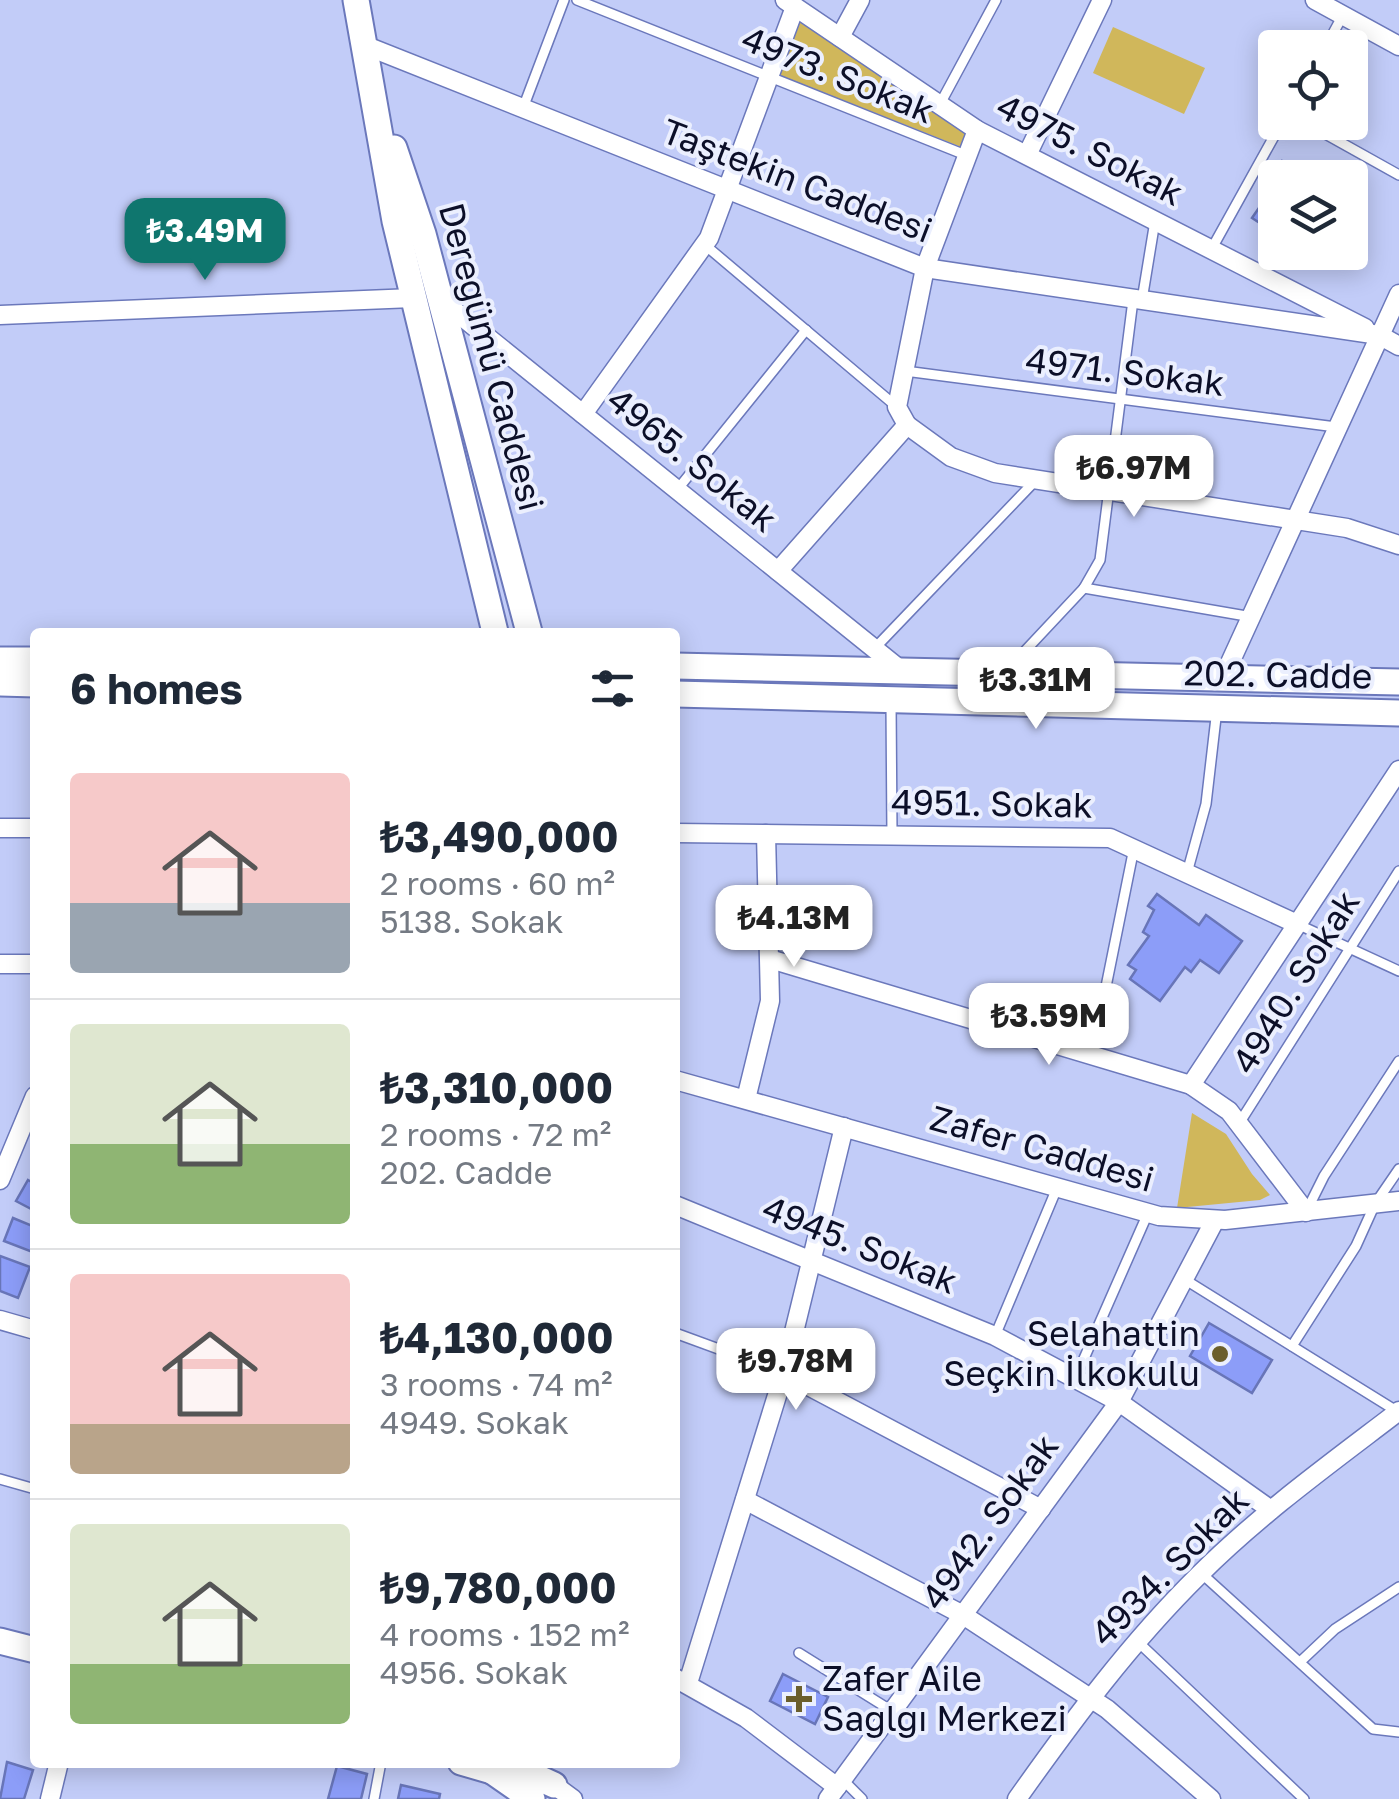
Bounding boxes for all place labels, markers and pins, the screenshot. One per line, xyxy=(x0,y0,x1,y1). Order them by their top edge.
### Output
pin: ₺3.49M xyxy=(124,198,286,283)
pin: ₺6.97M xyxy=(1053,435,1215,520)
pin: ₺3.31M xyxy=(955,647,1117,732)
pin: ₺4.13M xyxy=(713,885,875,970)
pin: ₺3.59M xyxy=(968,983,1130,1068)
place label: Selahattin Seçkin İlkokulu xyxy=(943,1312,1200,1394)
pin: ₺9.78M xyxy=(715,1328,877,1413)
marker: Selahattin Seçkin İlkokulu xyxy=(1209,1343,1231,1365)
place label: Zafer Aile Sağlğı Merkezi xyxy=(822,1657,1067,1739)
marker: Zafer Aile Sağlğı Merkezi xyxy=(786,1686,812,1712)

